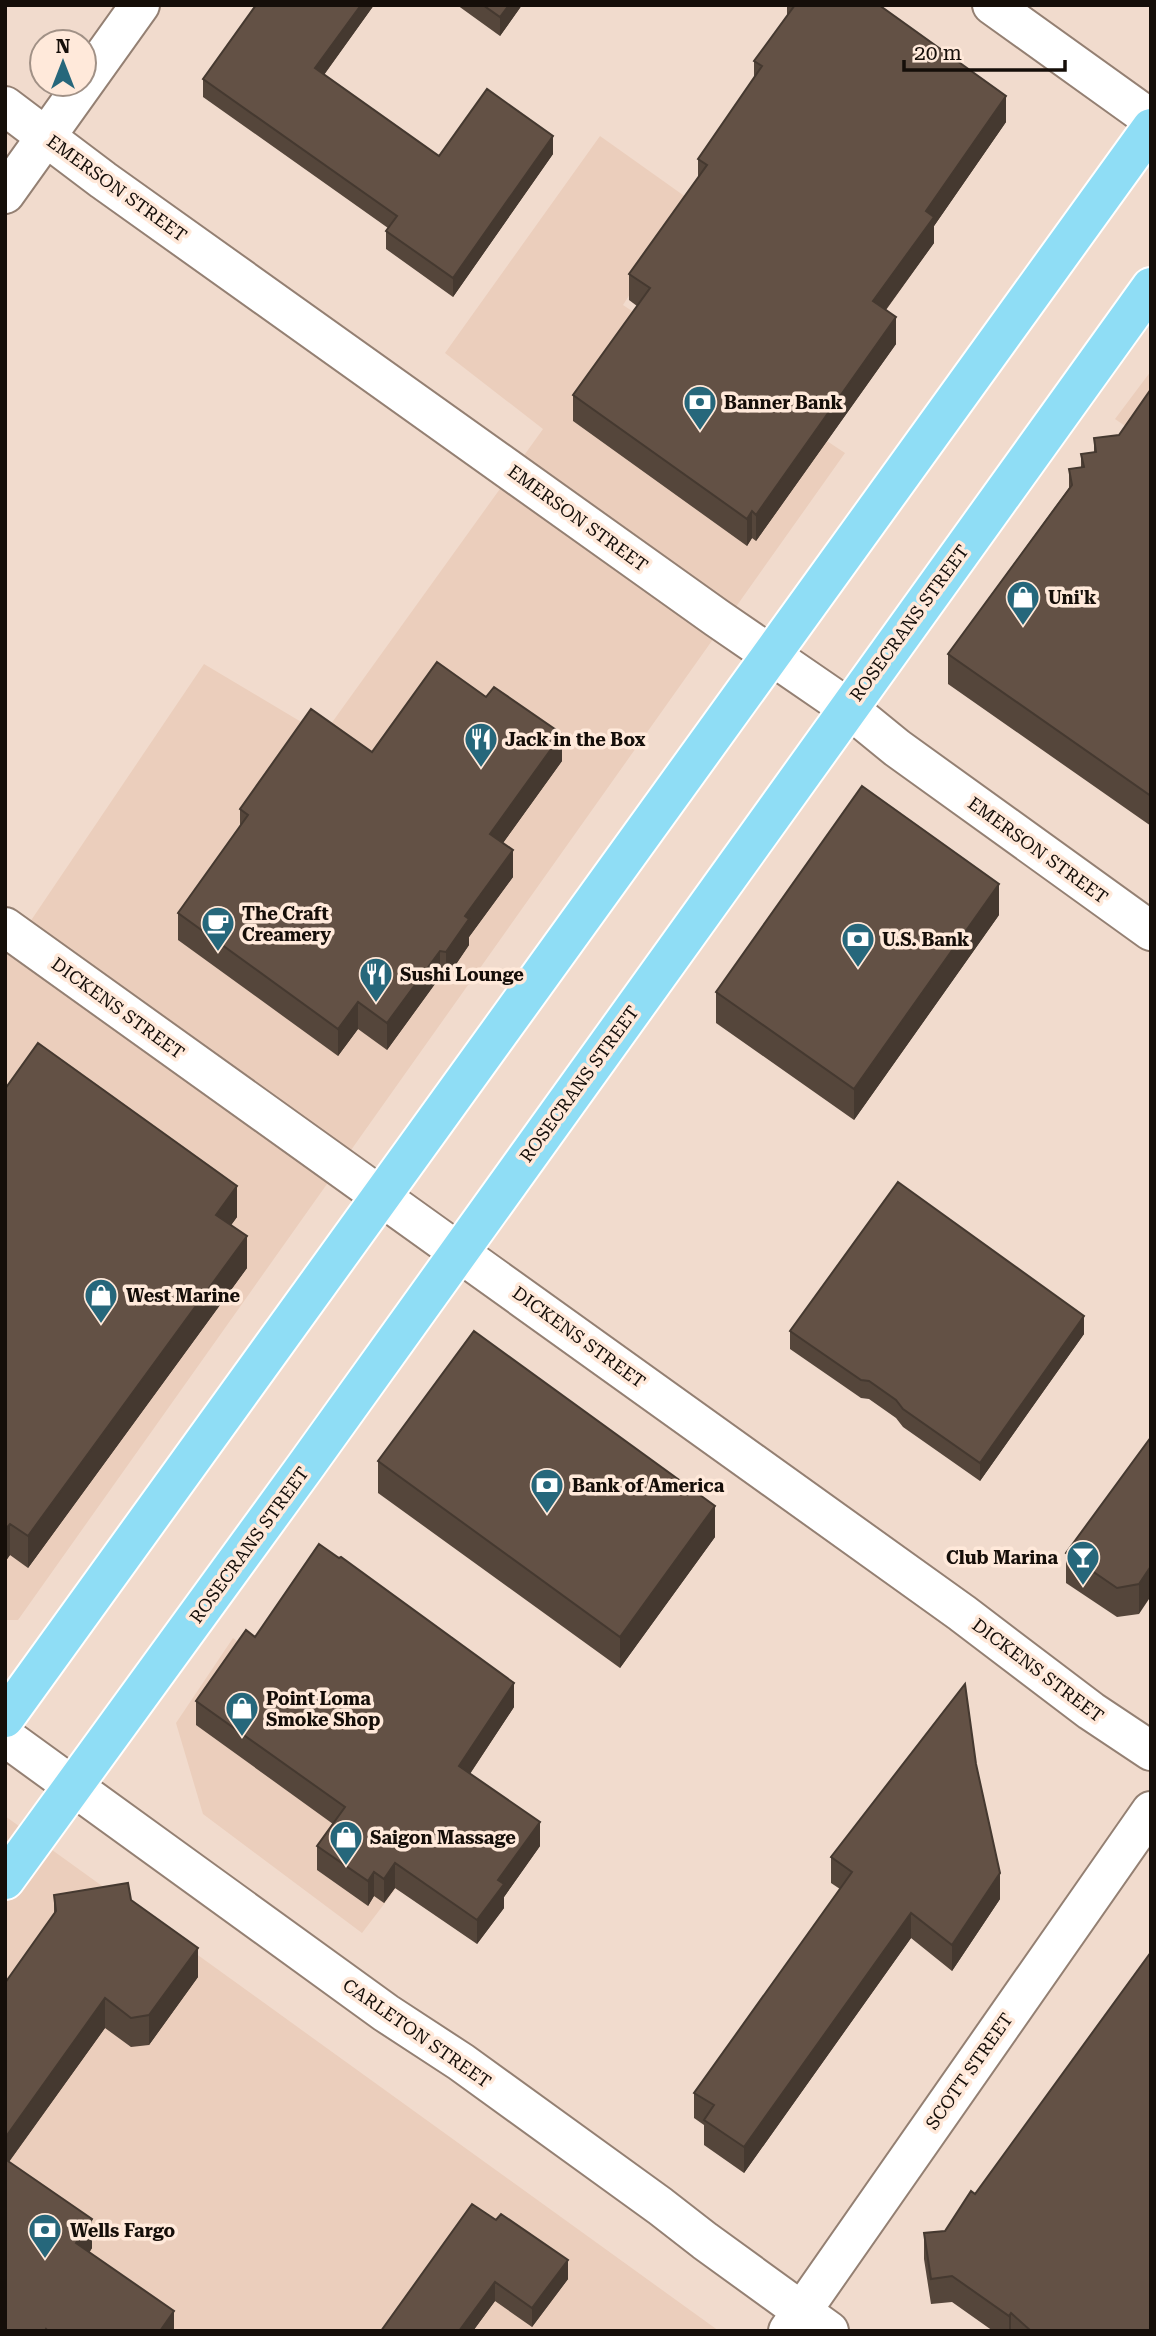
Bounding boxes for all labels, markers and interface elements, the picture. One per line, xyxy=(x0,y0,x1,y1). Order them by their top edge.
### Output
north arrow xyxy=(28,28,98,98)
scale bar xyxy=(904,28,1065,72)
text: N xyxy=(56,35,71,58)
text: 20 m xyxy=(914,41,962,65)
street label: EMERSON STREET xyxy=(43,130,191,246)
bank icon: Banner Bank xyxy=(681,383,719,432)
place label: Banner Bank xyxy=(724,392,843,413)
street label: EMERSON STREET xyxy=(504,460,652,576)
street label: ROSECRANS STREET xyxy=(845,541,973,705)
shop icon: Uni'k xyxy=(1004,578,1042,627)
place label: Uni'k xyxy=(1048,587,1097,608)
restaurant icon: Jack in the Box xyxy=(462,720,500,769)
place label: Jack in the Box xyxy=(505,729,646,750)
street label: EMERSON STREET xyxy=(964,792,1112,908)
place label: The Craft Creamery xyxy=(242,903,331,945)
cafe icon: The Craft Creamery xyxy=(199,904,237,953)
bank icon: U.S. Bank xyxy=(839,920,877,969)
place label: U.S. Bank xyxy=(882,929,970,950)
street label: DICKENS STREET xyxy=(48,953,188,1063)
restaurant icon: Sushi Lounge xyxy=(357,955,395,1004)
place label: Sushi Lounge xyxy=(400,964,524,985)
street label: ROSECRANS STREET xyxy=(515,1002,643,1166)
shop icon: West Marine xyxy=(82,1276,120,1325)
street label: DICKENS STREET xyxy=(509,1282,649,1392)
place label: West Marine xyxy=(126,1285,241,1306)
street label: ROSECRANS STREET xyxy=(185,1463,313,1627)
bank icon: Bank of America xyxy=(528,1466,566,1515)
place label: Bank of America xyxy=(572,1475,725,1496)
bar icon: Club Marina xyxy=(1064,1538,1102,1587)
place label: Club Marina xyxy=(946,1547,1058,1568)
street label: DICKENS STREET xyxy=(968,1614,1108,1726)
place label: Point Loma Smoke Shop xyxy=(266,1688,380,1730)
shop icon: Point Loma Smoke Shop xyxy=(223,1689,261,1738)
shop icon: Saigon Massage xyxy=(327,1818,365,1867)
place label: Saigon Massage xyxy=(370,1827,516,1848)
street label: CARLETON STREET xyxy=(339,1974,495,2092)
street label: SCOTT STREET xyxy=(921,2009,1017,2133)
bank icon: Wells Fargo xyxy=(26,2211,64,2260)
place label: Wells Fargo xyxy=(70,2220,175,2241)

